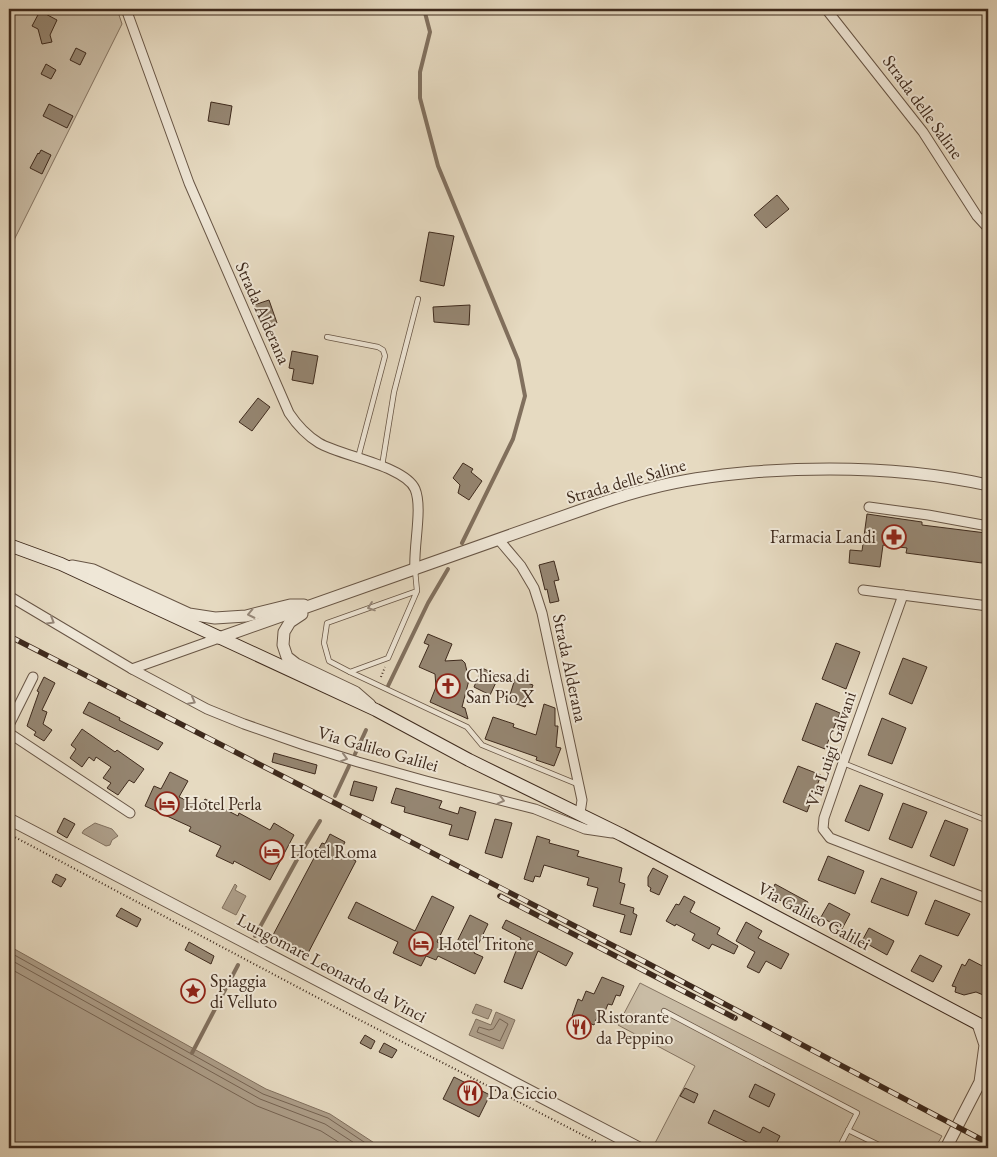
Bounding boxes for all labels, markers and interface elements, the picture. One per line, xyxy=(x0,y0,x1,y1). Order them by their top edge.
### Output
street label: Strada delle Saline xyxy=(878,50,969,163)
street label: Strada Alderana xyxy=(231,258,297,368)
street label: Strada delle Saline xyxy=(563,452,688,509)
pharmacy icon: Farmacia Landi xyxy=(881,524,907,550)
place label: Farmacia Landi xyxy=(770,525,877,548)
one-way arrow xyxy=(367,602,375,612)
one-way arrow xyxy=(246,609,255,619)
street label: Strada Alderana xyxy=(548,612,593,725)
one-way arrow xyxy=(45,614,54,624)
place label: Chiesa di San Pio X xyxy=(466,664,535,708)
church icon: Chiesa di San Pio X xyxy=(435,673,461,699)
street label: Via Luigi Galvani xyxy=(800,688,861,810)
one-way arrow xyxy=(187,695,196,705)
street label: Via Galileo Galilei xyxy=(315,720,442,777)
one-way arrow xyxy=(340,752,348,762)
hotel icon: Hotel Perla xyxy=(154,791,180,817)
place label: Hotel Perla xyxy=(184,792,262,815)
one-way arrow xyxy=(497,794,505,805)
hotel icon: Hotel Roma xyxy=(259,839,285,865)
place label: Hotel Roma xyxy=(290,840,378,863)
street label: Via Galileo Galilei xyxy=(754,876,875,955)
street label: Lungomare Leonardo da Vinci xyxy=(233,908,432,1028)
hotel icon: Hotel Tritone xyxy=(408,931,434,957)
place label: Hotel Tritone xyxy=(438,932,534,955)
place label: Spiaggia di Velluto xyxy=(210,969,277,1013)
place icon: Spiaggia di Velluto xyxy=(180,978,206,1004)
place label: Ristorante da Peppino xyxy=(596,1005,674,1049)
restaurant icon: Ristorante da Peppino xyxy=(566,1014,592,1040)
restaurant icon: Da Ciccio xyxy=(457,1080,483,1106)
place label: Da Ciccio xyxy=(488,1081,557,1104)

